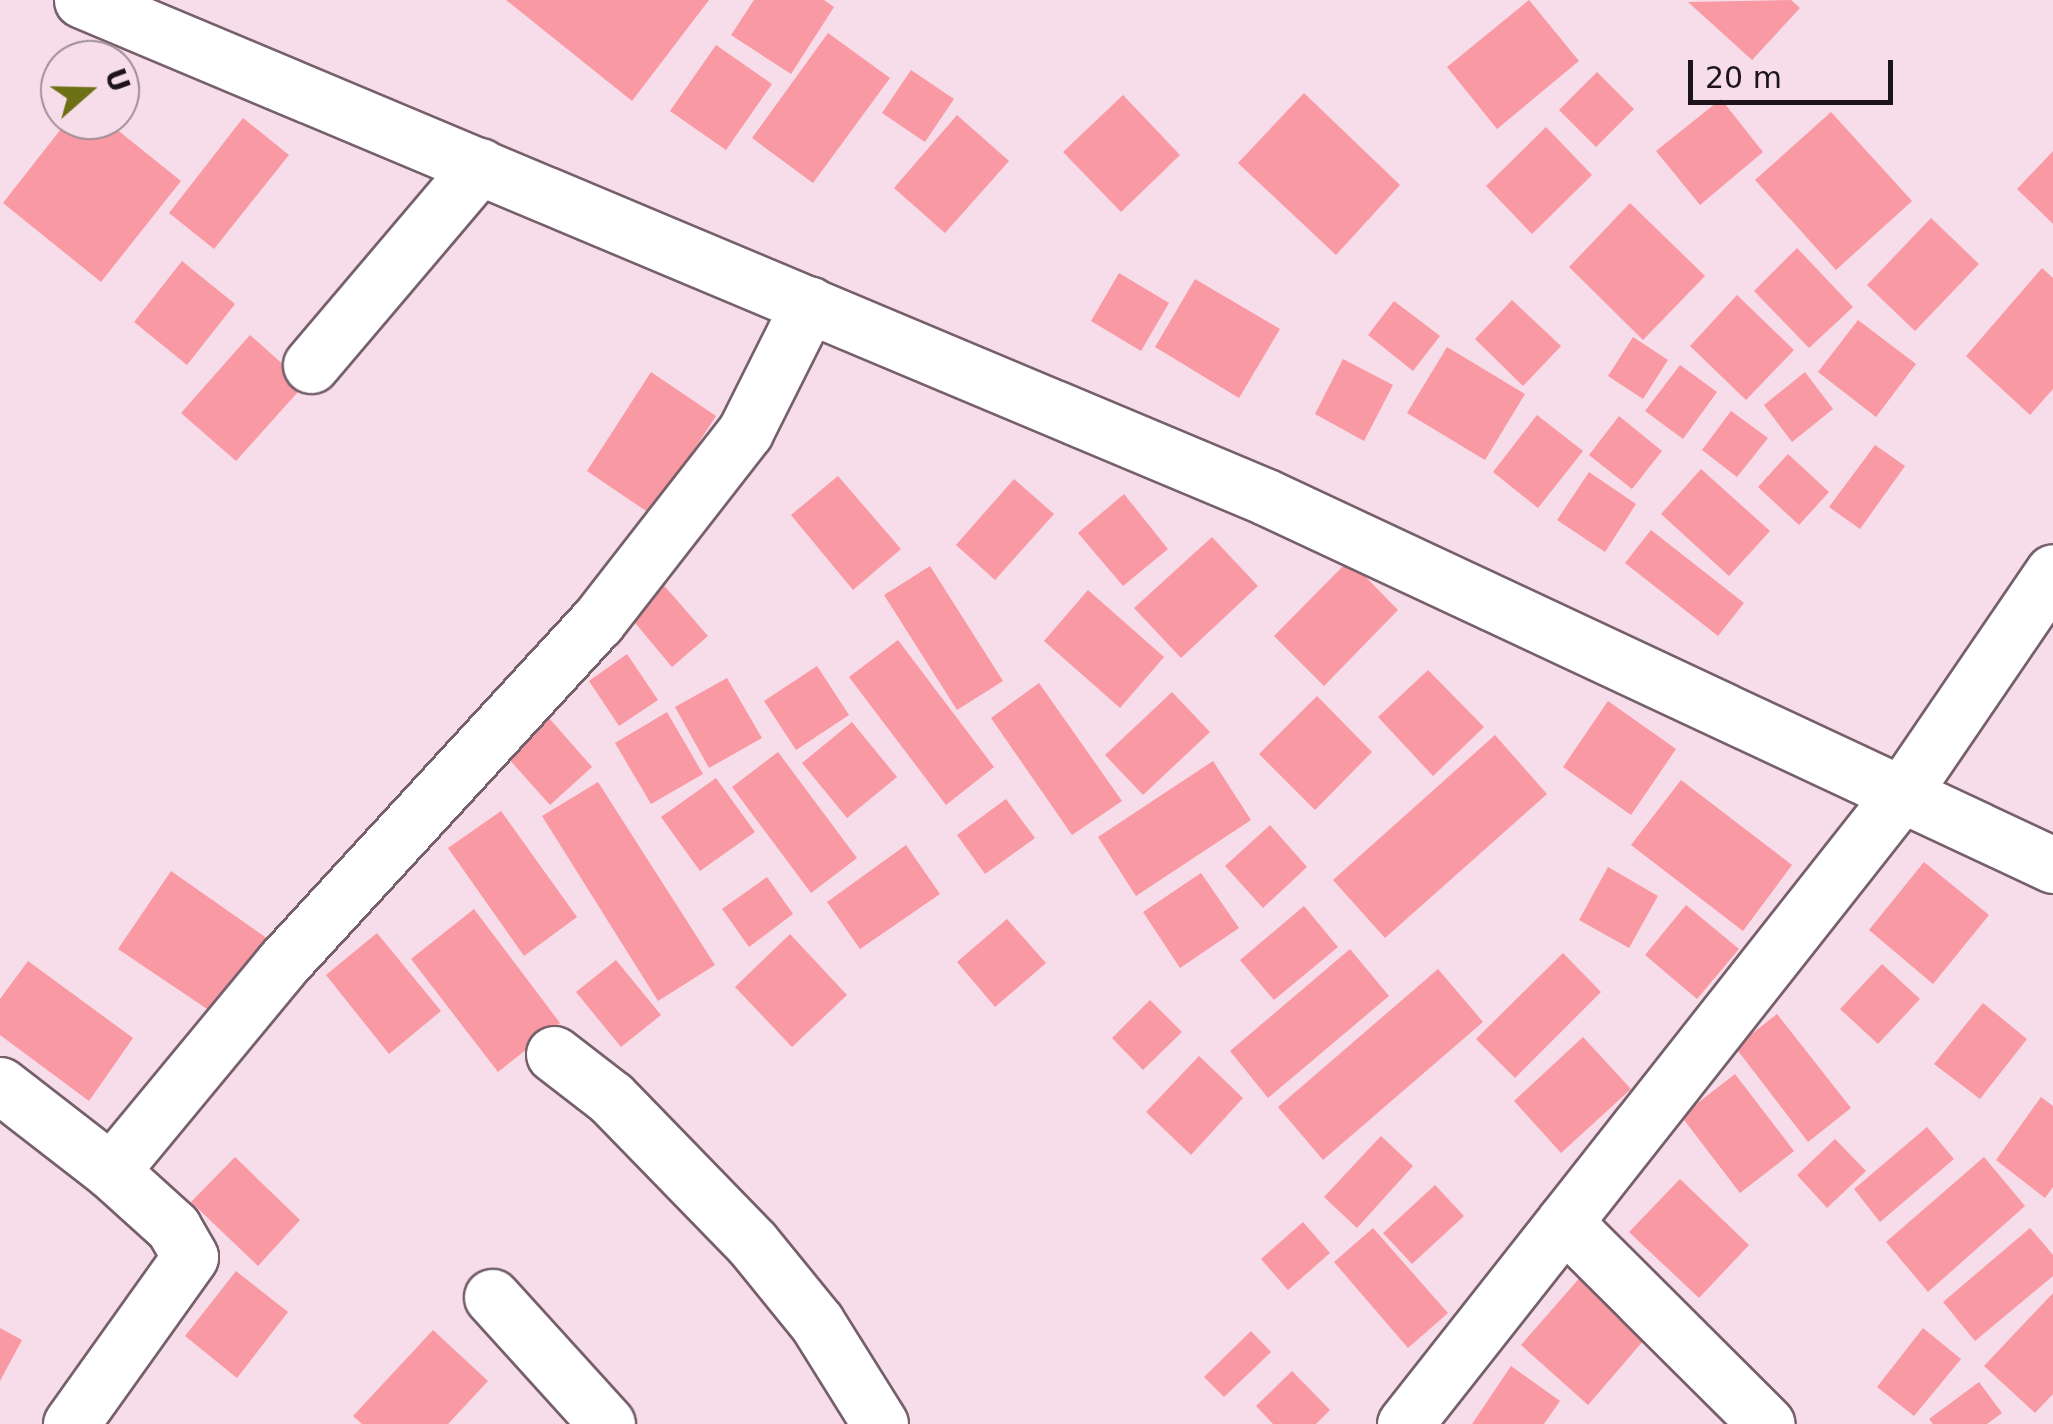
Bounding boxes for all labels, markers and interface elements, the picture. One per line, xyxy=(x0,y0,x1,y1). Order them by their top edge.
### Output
north arrow xyxy=(40,40,140,140)
scale bar xyxy=(1693,40,1898,102)
text: 20 m xyxy=(1705,60,1782,95)
text: U xyxy=(97,64,136,97)

